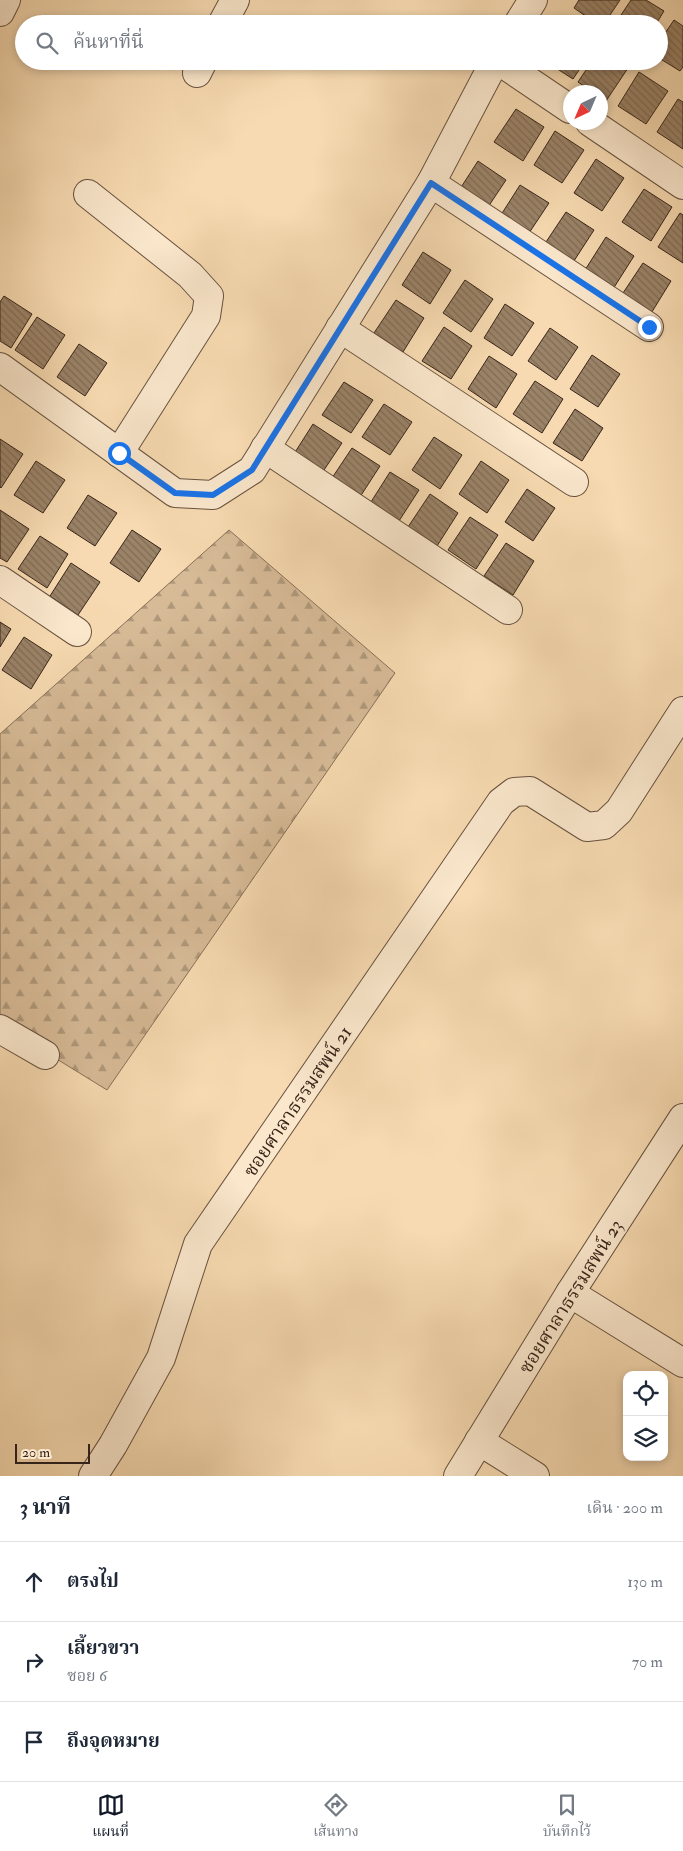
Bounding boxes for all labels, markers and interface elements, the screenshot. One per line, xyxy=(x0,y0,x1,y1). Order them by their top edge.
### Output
search box xyxy=(15,15,668,70)
icon: search xyxy=(33,29,61,57)
text: ค้นหาที่นี่ xyxy=(73,30,144,54)
north arrow xyxy=(563,85,608,130)
route end xyxy=(638,316,661,339)
route start xyxy=(108,442,131,465)
street label: ซอยศาลาธรรมสพน์ 21 xyxy=(238,1022,357,1182)
street label: ซอยศาลาธรรมสพน์ 23 xyxy=(514,1215,628,1378)
map controls xyxy=(623,1371,668,1461)
button: locate xyxy=(623,1371,668,1416)
button: layers xyxy=(623,1416,668,1461)
scale bar xyxy=(15,1441,90,1464)
text: 20 m xyxy=(22,1444,50,1461)
text: 3 นาที xyxy=(20,1494,71,1521)
text: เดิน · 200 m xyxy=(587,1498,663,1518)
icon: ahead xyxy=(20,1568,48,1596)
text: ตรงไป xyxy=(67,1569,119,1593)
text: 130 m xyxy=(627,1572,663,1592)
text: เลี้ยวขวา xyxy=(67,1636,139,1660)
icon: right xyxy=(20,1648,48,1676)
text: 70 m xyxy=(632,1652,663,1672)
text: ซอย 6 xyxy=(67,1666,107,1686)
icon: arrive xyxy=(20,1728,48,1756)
text: ถึงจุดหมาย xyxy=(67,1729,160,1753)
tab: แผนที่ xyxy=(92,1791,129,1843)
tab: เส้นทาง xyxy=(313,1791,359,1843)
tab: บันทึกไว้ xyxy=(543,1791,591,1843)

